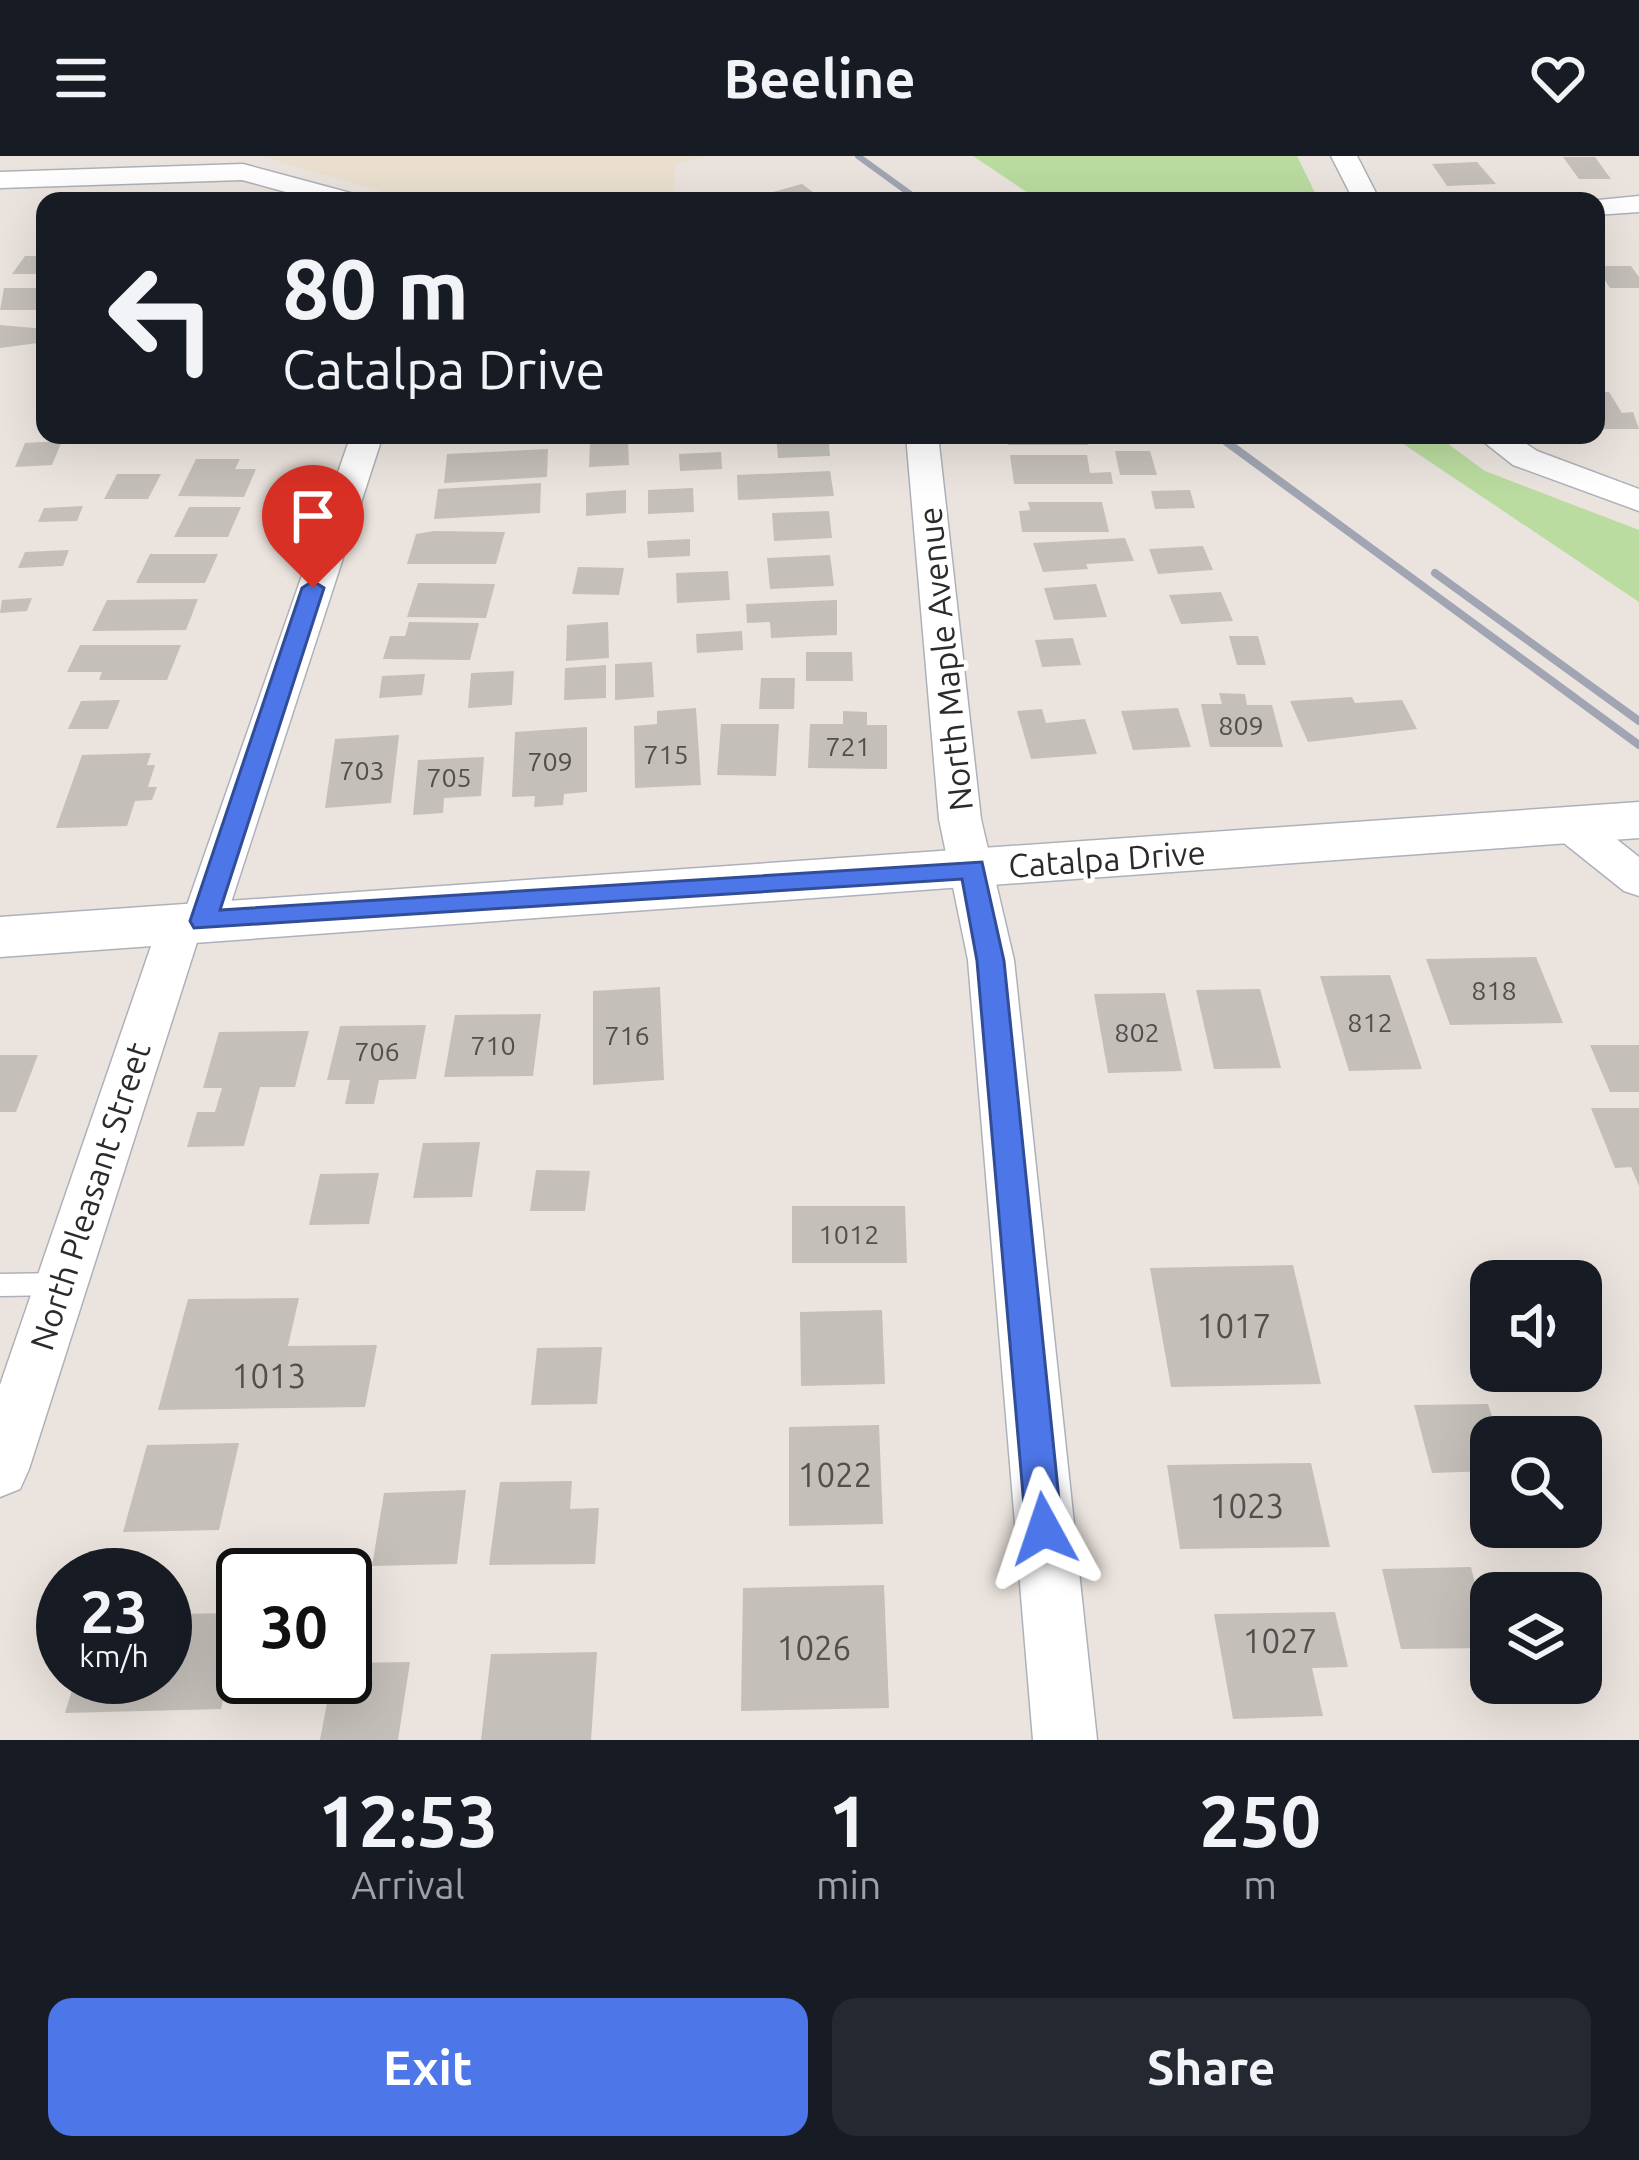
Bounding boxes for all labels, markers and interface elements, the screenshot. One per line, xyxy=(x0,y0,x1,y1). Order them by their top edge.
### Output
icon: menu xyxy=(48,45,114,111)
icon: heart xyxy=(1525,45,1591,111)
text: Beeline xyxy=(723,48,916,108)
icon: left xyxy=(84,240,240,396)
text: 80 m xyxy=(282,241,469,335)
text: Catalpa Drive xyxy=(282,339,605,399)
pin xyxy=(262,465,364,588)
icon: arrive xyxy=(280,483,346,549)
street label: North Maple Avenue xyxy=(910,505,979,813)
house number: 809 xyxy=(1218,710,1264,740)
house number: 721 xyxy=(825,731,871,761)
house number: 715 xyxy=(643,739,689,769)
house number: 709 xyxy=(527,746,573,776)
house number: 703 xyxy=(339,755,385,785)
house number: 705 xyxy=(426,762,472,792)
street label: Catalpa Drive xyxy=(1007,833,1207,884)
house number: 818 xyxy=(1471,975,1517,1005)
house number: 812 xyxy=(1347,1007,1393,1037)
house number: 802 xyxy=(1114,1017,1160,1047)
house number: 716 xyxy=(604,1020,650,1050)
house number: 710 xyxy=(470,1030,516,1060)
house number: 706 xyxy=(354,1036,400,1066)
street label: North Pleasant Street xyxy=(22,1037,157,1354)
house number: 1012 xyxy=(819,1219,879,1249)
map controls xyxy=(1470,1260,1602,1704)
button: sound xyxy=(1470,1260,1602,1392)
house number: 1017 xyxy=(1197,1307,1271,1344)
house number: 1013 xyxy=(232,1357,306,1394)
button: search xyxy=(1470,1416,1602,1548)
house number: 1022 xyxy=(798,1456,872,1493)
position arrow xyxy=(981,1466,1107,1592)
house number: 1023 xyxy=(1210,1487,1284,1524)
speed limit sign: 30 xyxy=(216,1548,372,1704)
button: layers xyxy=(1470,1572,1602,1704)
text: 23 xyxy=(80,1577,148,1644)
house number: 1027 xyxy=(1243,1622,1317,1659)
house number: 1026 xyxy=(777,1629,851,1666)
text: km/h xyxy=(79,1639,149,1673)
text: 12:53 xyxy=(318,1780,498,1861)
text: 1 xyxy=(828,1780,869,1861)
text: 250 xyxy=(1199,1780,1321,1861)
text: Arrival xyxy=(351,1863,465,1906)
text: min xyxy=(816,1863,881,1906)
text: m xyxy=(1243,1863,1277,1906)
button: Exit xyxy=(48,1998,808,2136)
button: Share xyxy=(832,1998,1591,2136)

